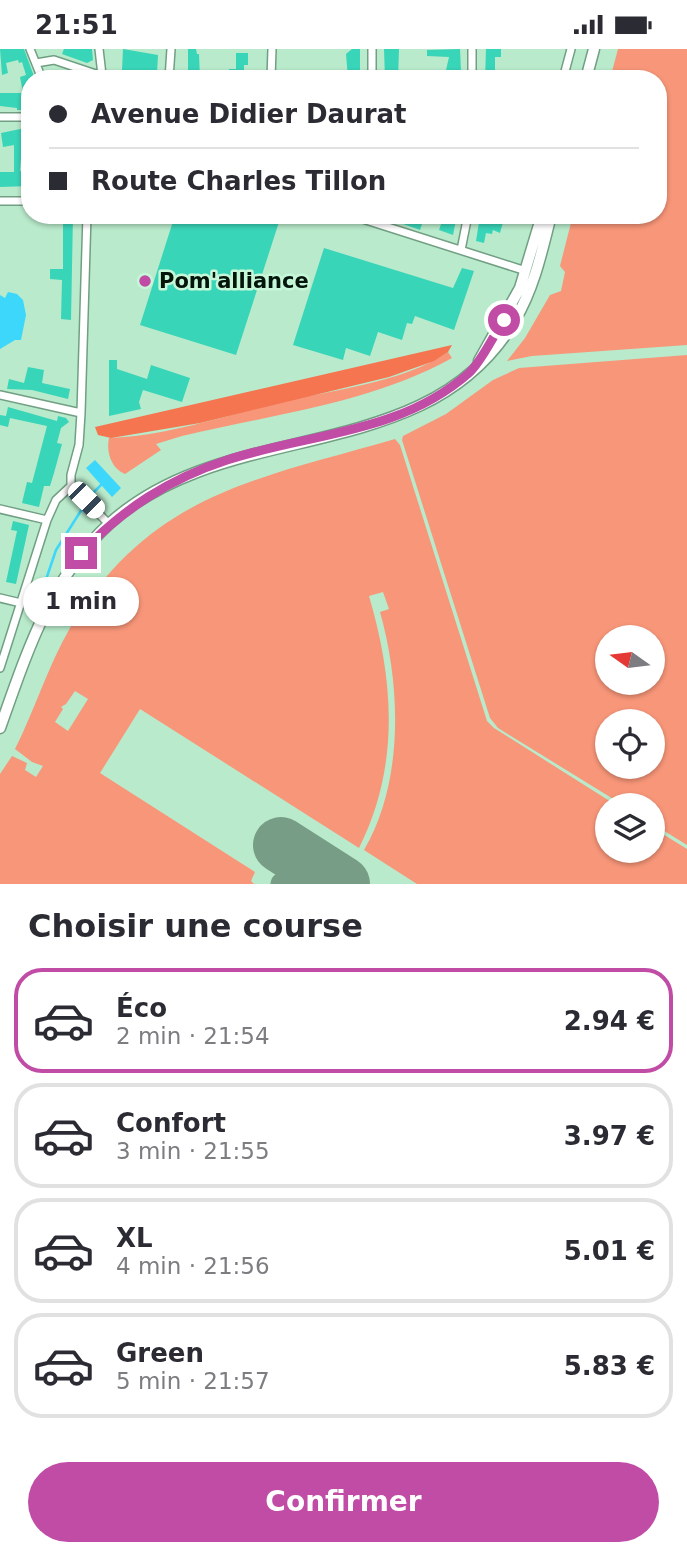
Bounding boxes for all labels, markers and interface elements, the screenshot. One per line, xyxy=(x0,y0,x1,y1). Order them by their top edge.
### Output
text: 21:51 xyxy=(35,10,118,40)
text: Avenue Didier Daurat xyxy=(91,99,406,129)
text: Route Charles Tillon xyxy=(91,166,386,196)
place label: Pom'alliance xyxy=(159,269,309,293)
marker: Pom'alliance xyxy=(137,273,153,289)
route start xyxy=(488,304,520,336)
car xyxy=(64,478,109,522)
route end xyxy=(65,537,97,569)
callout: 1 min xyxy=(23,577,139,627)
text: 1 min xyxy=(45,588,117,614)
north arrow xyxy=(595,625,665,695)
map controls xyxy=(595,625,665,863)
button: locate xyxy=(595,709,665,779)
button: layers xyxy=(595,793,665,863)
text: Choisir une course xyxy=(28,907,363,945)
icon: car xyxy=(32,989,95,1052)
text: Éco xyxy=(116,993,167,1023)
text: 2.94 € xyxy=(564,1006,655,1036)
text: 2 min · 21:54 xyxy=(116,1023,270,1049)
icon: car xyxy=(32,1104,95,1167)
text: Confort xyxy=(116,1108,226,1138)
text: 3.97 € xyxy=(564,1121,655,1151)
text: 3 min · 21:55 xyxy=(116,1138,270,1164)
icon: car xyxy=(32,1219,95,1282)
text: XL xyxy=(116,1223,153,1253)
text: 5.01 € xyxy=(564,1236,655,1266)
text: 4 min · 21:56 xyxy=(116,1253,270,1279)
icon: car xyxy=(32,1334,95,1397)
text: Green xyxy=(116,1338,204,1368)
text: 5.83 € xyxy=(564,1351,655,1381)
text: 5 min · 21:57 xyxy=(116,1368,270,1394)
button: Confirmer xyxy=(28,1462,659,1542)

